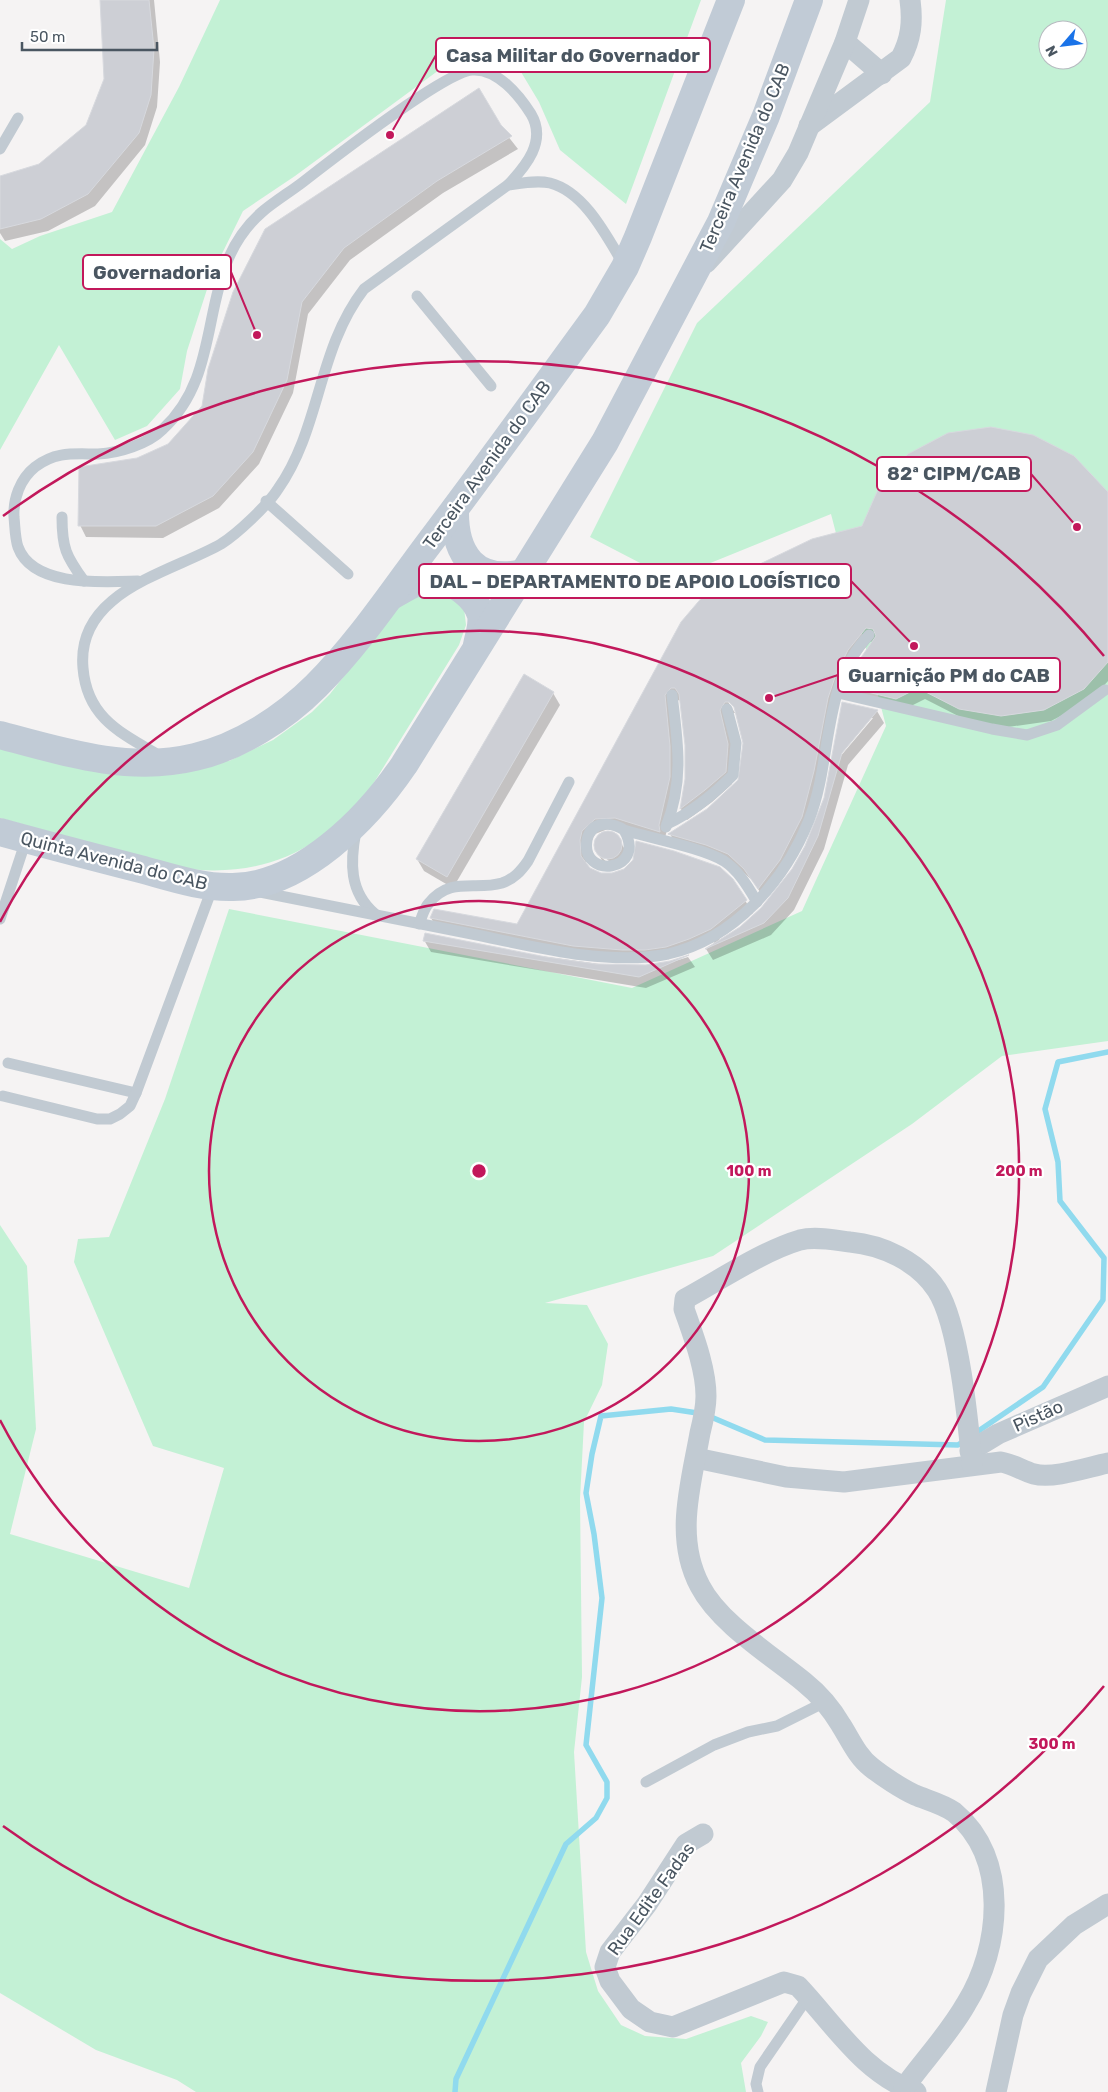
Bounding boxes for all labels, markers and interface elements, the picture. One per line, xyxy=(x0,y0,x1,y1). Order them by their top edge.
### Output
scale bar xyxy=(22,20,158,52)
north arrow xyxy=(1038,20,1088,70)
text: 50 m xyxy=(30,28,65,46)
callout: Casa Militar do Governador xyxy=(436,38,710,72)
text: N xyxy=(1042,42,1062,59)
text: Casa Militar do Governador xyxy=(446,44,700,67)
street label: Terceira Avenida do CAB xyxy=(695,60,795,256)
callout: Governadoria xyxy=(83,255,231,289)
text: Governadoria xyxy=(93,261,221,284)
street label: Terceira Avenida do CAB xyxy=(418,376,556,554)
callout: 82ª CIPM/CAB xyxy=(877,457,1031,491)
text: 82ª CIPM/CAB xyxy=(887,462,1021,485)
callout: DAL – DEPARTAMENTO DE APOIO LOGÍSTICO xyxy=(419,564,851,598)
text: DAL – DEPARTAMENTO DE APOIO LOGÍSTICO xyxy=(429,570,841,593)
callout: Guarnição PM do CAB xyxy=(838,658,1060,692)
text: Guarnição PM do CAB xyxy=(848,664,1050,687)
street label: Quinta Avenida do CAB xyxy=(18,827,210,895)
centre of rings xyxy=(470,1162,488,1180)
text: 100 m xyxy=(727,1162,771,1180)
text: 200 m xyxy=(995,1162,1043,1180)
street label: Pistão xyxy=(1010,1395,1066,1437)
text: 300 m xyxy=(1028,1735,1076,1753)
street label: Rua Edite Fadas xyxy=(603,1838,699,1960)

